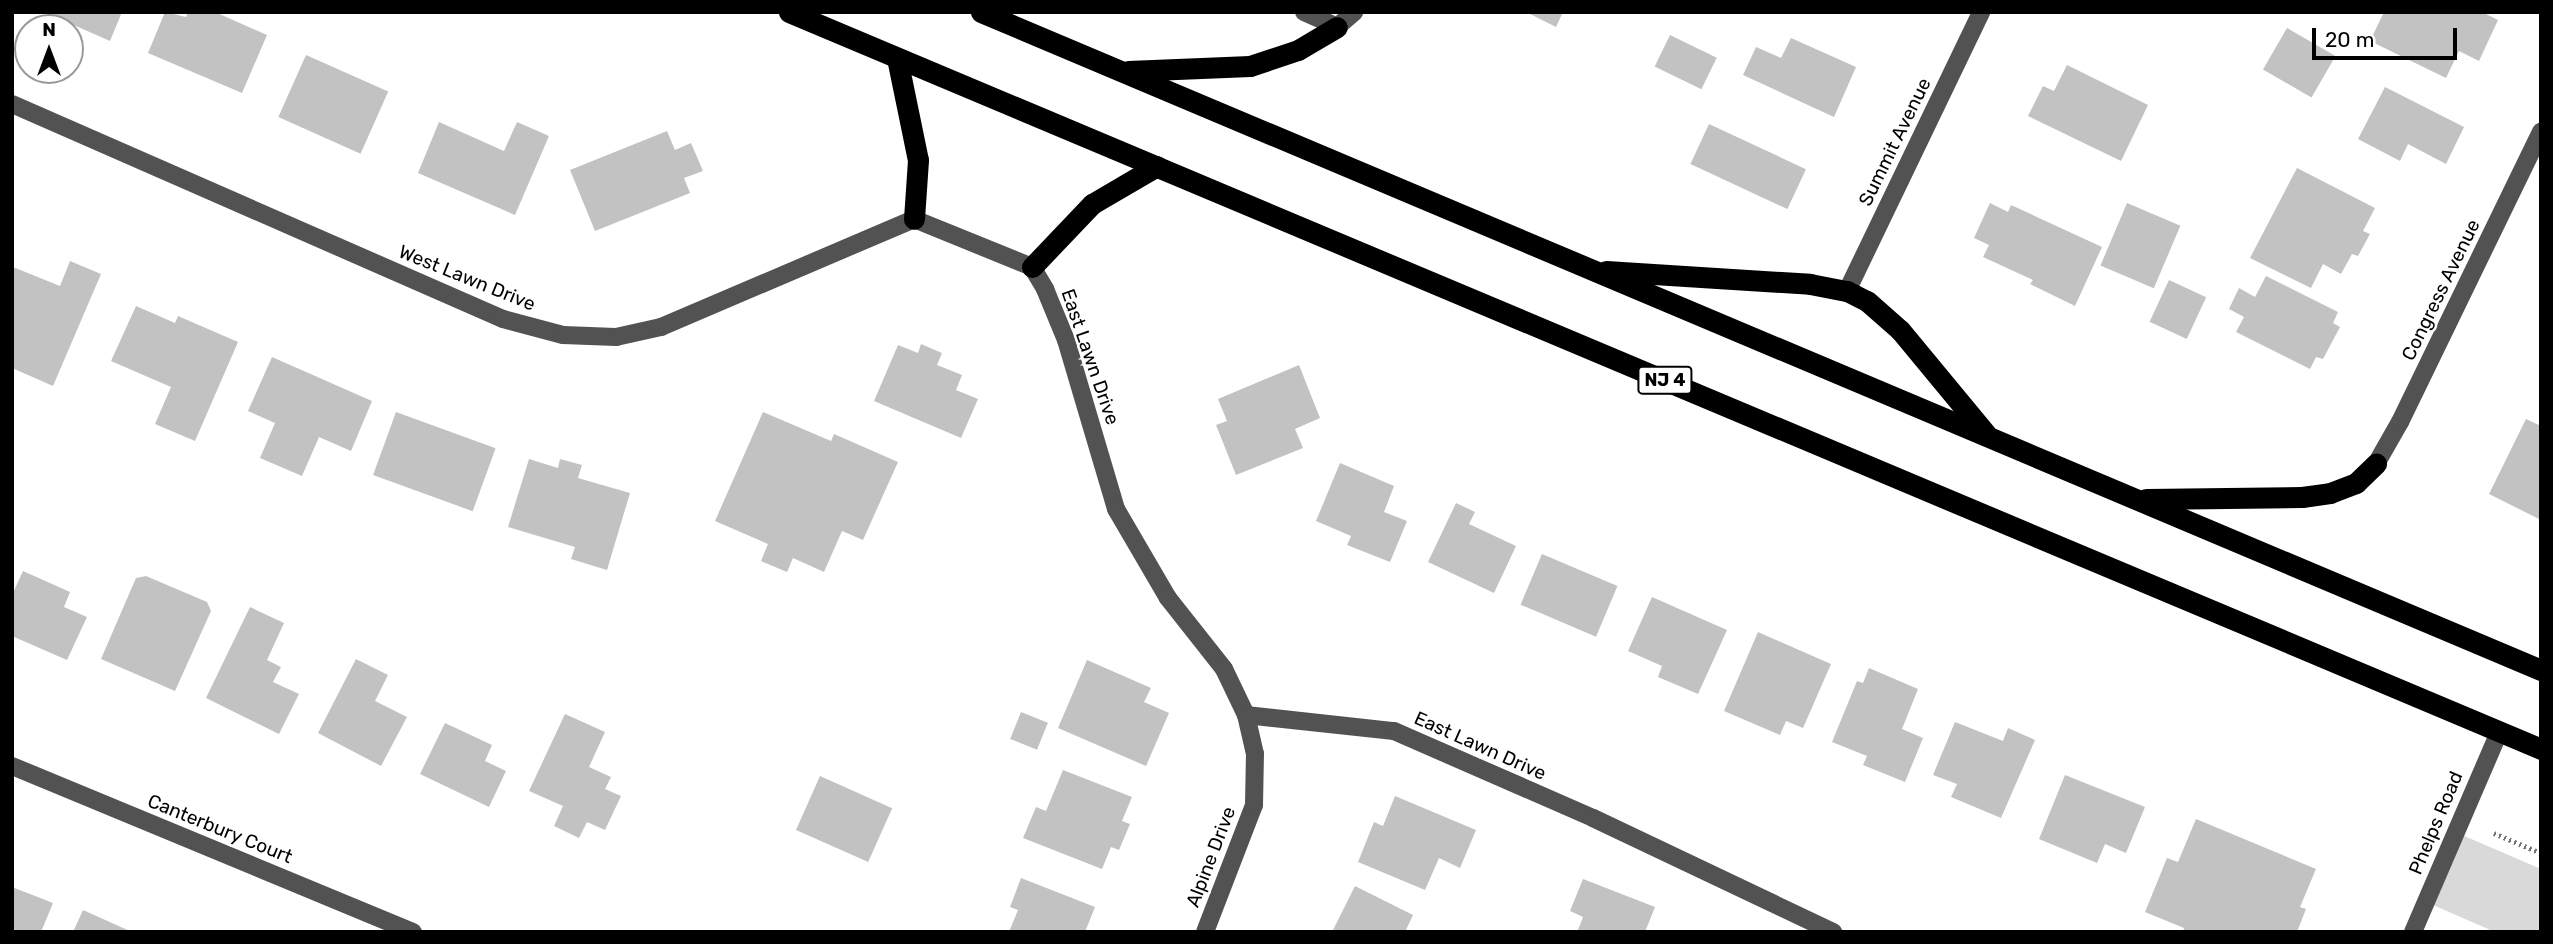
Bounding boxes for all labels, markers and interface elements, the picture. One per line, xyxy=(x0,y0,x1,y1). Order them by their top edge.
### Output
north arrow xyxy=(14,14,84,84)
scale bar xyxy=(2315,14,2460,58)
text: N xyxy=(42,18,56,41)
text: 20 m xyxy=(2325,27,2374,52)
street label: Summit Avenue xyxy=(1854,74,1936,210)
street label: Congress Avenue xyxy=(2397,215,2485,365)
street label: West Lawn Drive xyxy=(395,240,539,316)
street label: East Lawn Drive xyxy=(1056,286,1124,428)
road number: NJ 4 xyxy=(1637,366,1693,394)
street label: East Lawn Drive xyxy=(1410,707,1550,785)
street label: Phelps Road xyxy=(2404,768,2468,878)
street label: Canterbury Court xyxy=(144,789,296,869)
street label: Alpine Drive xyxy=(1181,804,1241,910)

